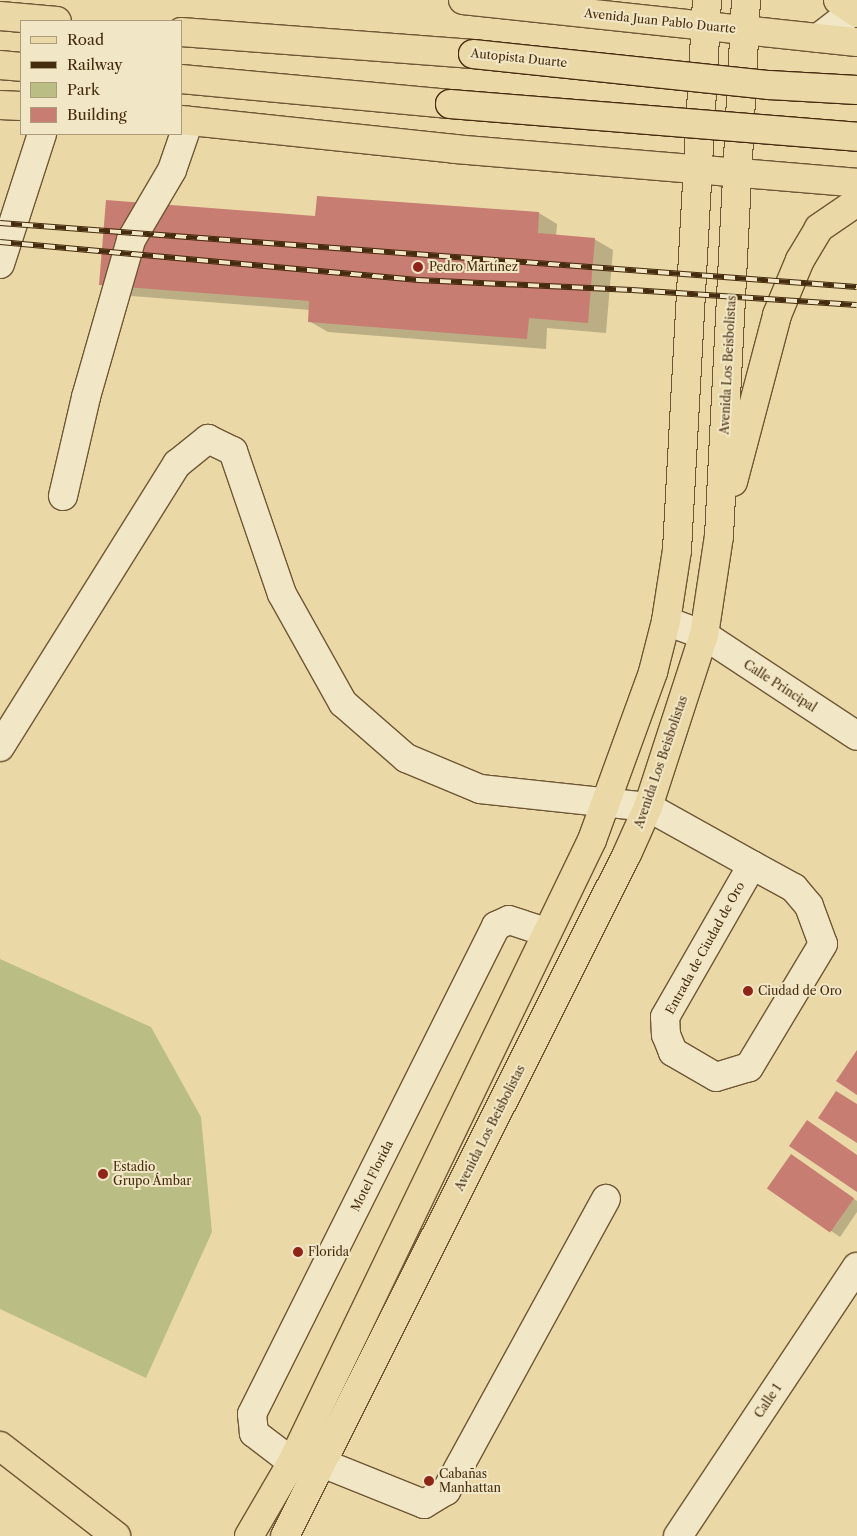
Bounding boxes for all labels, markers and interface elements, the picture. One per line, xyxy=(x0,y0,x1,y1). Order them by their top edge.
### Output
street label: Avenida Juan Pablo Duarte xyxy=(583,6,737,36)
legend xyxy=(20,20,182,135)
text: Road xyxy=(67,30,104,49)
street label: Autopista Duarte xyxy=(470,46,568,70)
text: Railway xyxy=(67,55,123,74)
text: Park xyxy=(67,80,100,99)
text: Building xyxy=(67,105,127,124)
marker: Pedro Martínez xyxy=(411,260,425,274)
place label: Pedro Martínez xyxy=(429,260,518,274)
street label: Avenida Los Beisbolistas xyxy=(717,295,739,435)
street label: Calle Principal xyxy=(741,657,819,715)
street label: Avenida Los Beisbolistas xyxy=(631,694,691,830)
street label: Entrada de Ciudad de Oro xyxy=(663,879,747,1017)
place label: Ciudad de Oro xyxy=(758,984,842,998)
marker: Ciudad de Oro xyxy=(742,985,754,997)
street label: Avenida Los Beisbolistas xyxy=(452,1063,528,1193)
street label: Motel Florida xyxy=(348,1138,396,1214)
place label: Estadio Grupo Ámbar xyxy=(113,1160,192,1188)
marker: Estadio Grupo Ámbar xyxy=(97,1168,109,1180)
place label: Florida xyxy=(308,1245,349,1259)
marker: Florida xyxy=(292,1246,304,1258)
street label: Calle 1 xyxy=(751,1381,785,1421)
place label: Cabañas Manhattan xyxy=(439,1467,501,1495)
marker: Cabañas Manhattan xyxy=(423,1475,435,1487)

